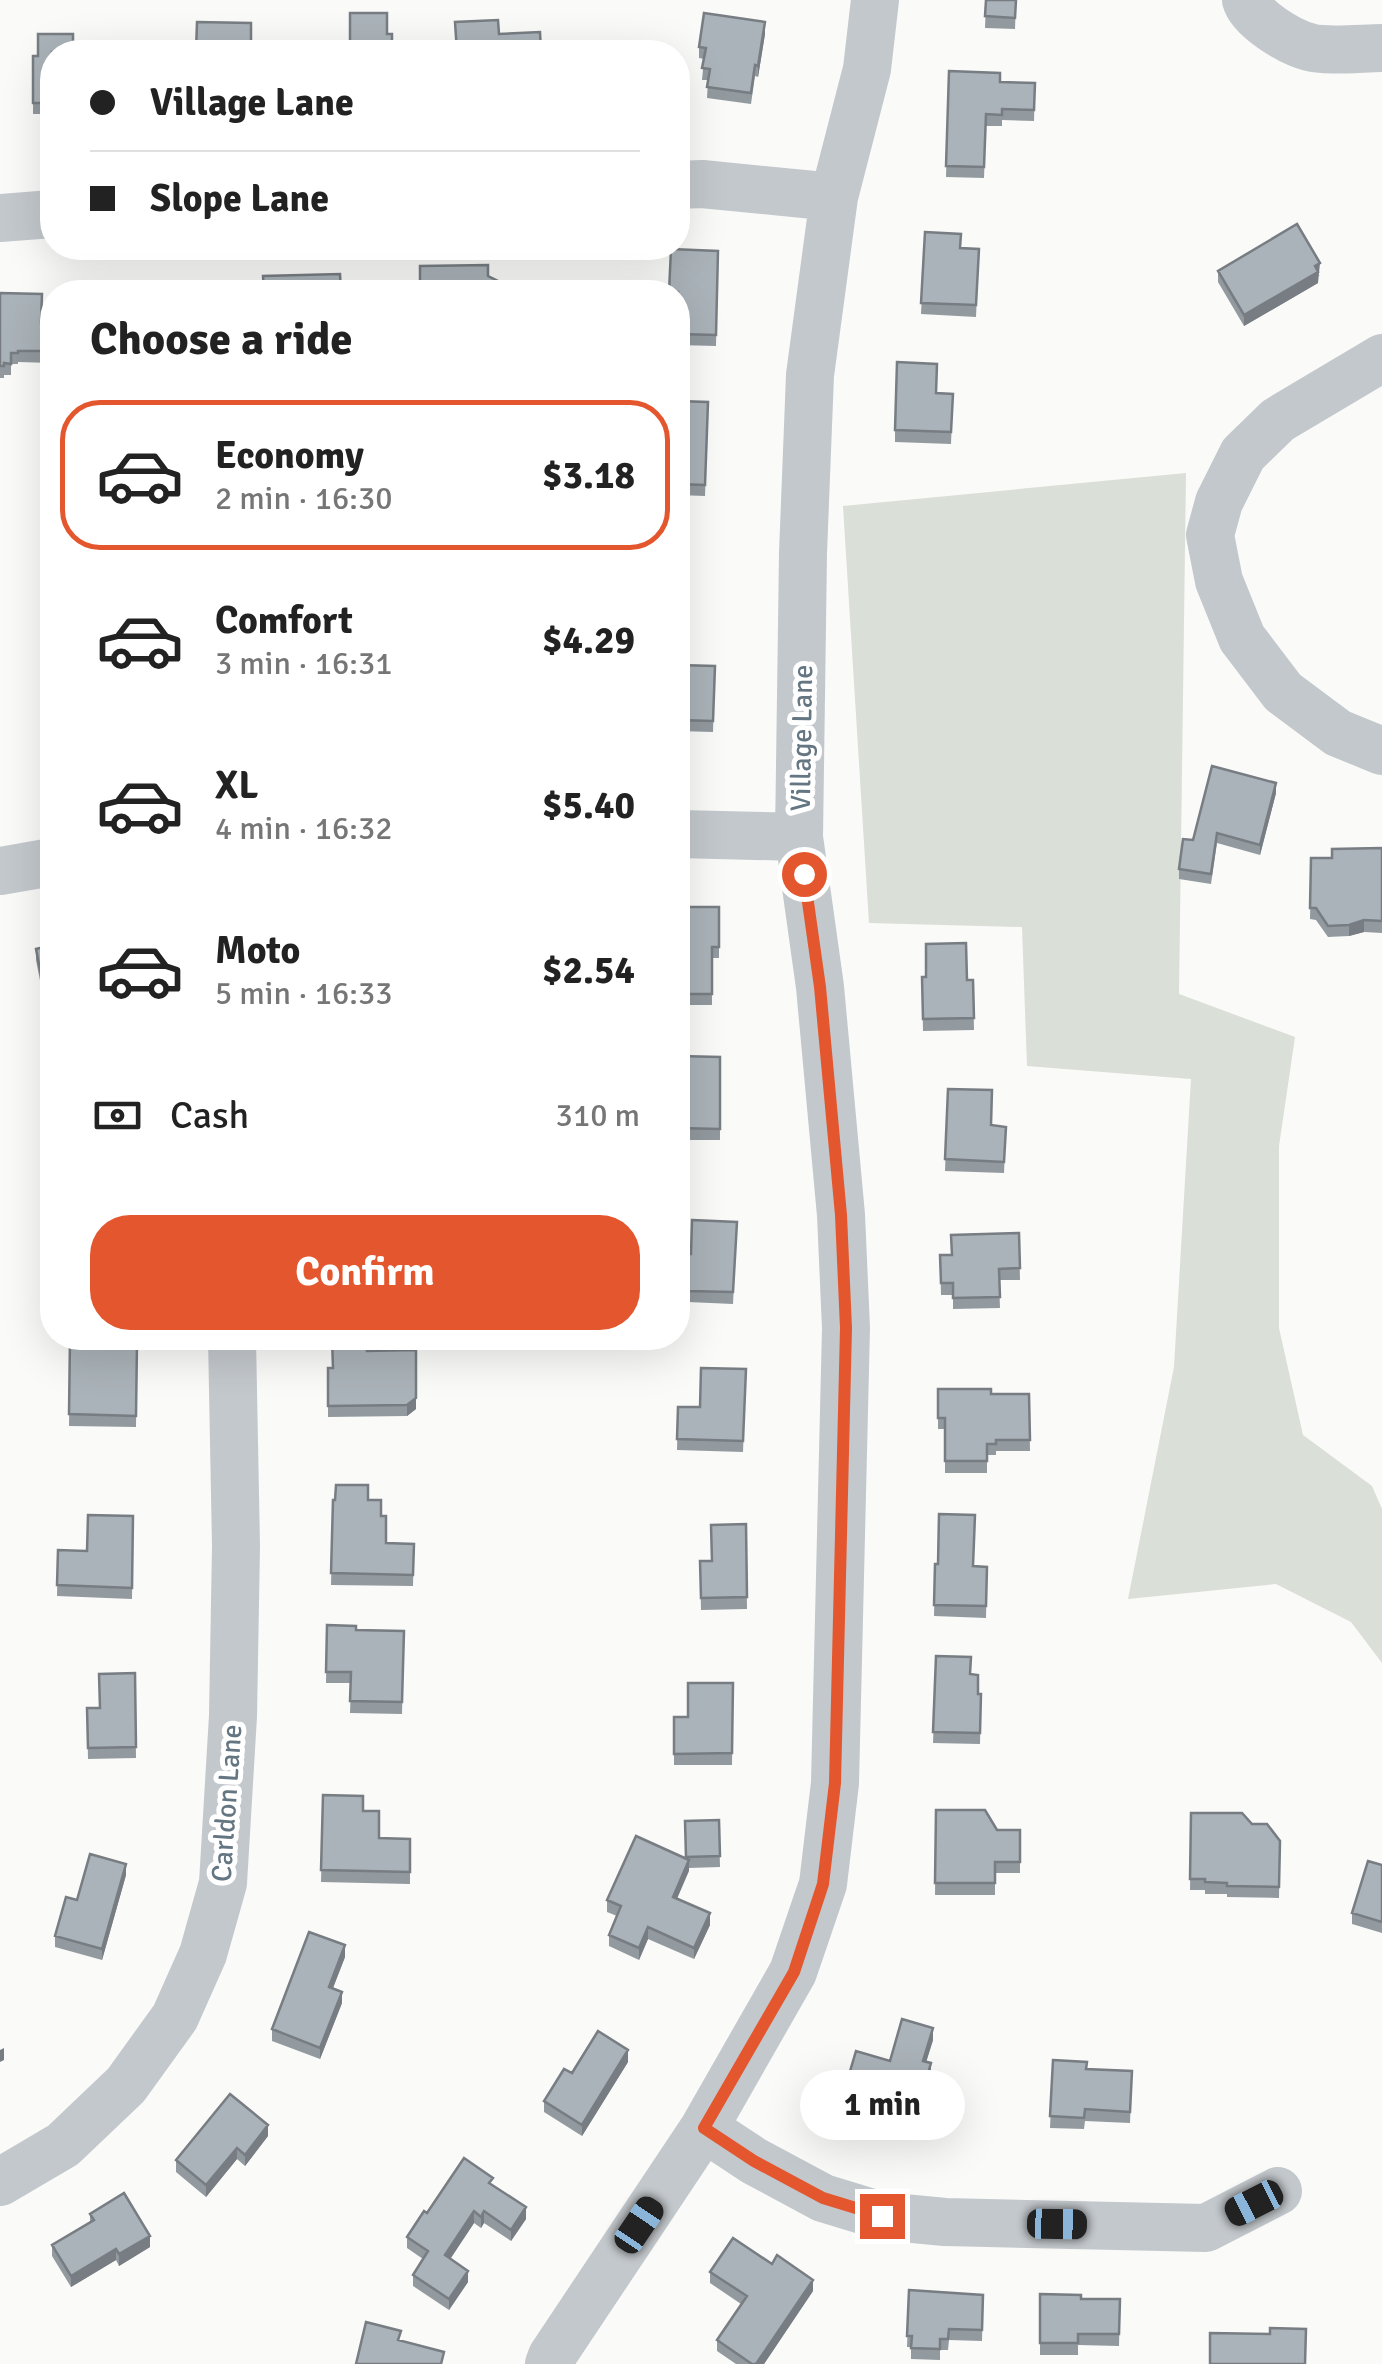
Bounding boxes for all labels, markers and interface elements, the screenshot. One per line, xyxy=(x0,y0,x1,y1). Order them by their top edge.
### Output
text: Village Lane xyxy=(150,79,354,126)
text: Slope Lane xyxy=(150,175,329,222)
text: Choose a ride xyxy=(90,312,353,367)
icon: car xyxy=(95,430,185,520)
text: Economy xyxy=(215,432,364,479)
text: $3.18 xyxy=(542,452,635,499)
text: 2 min · 16:30 xyxy=(215,479,393,518)
icon: car xyxy=(95,595,185,685)
text: Comfort xyxy=(215,597,353,644)
text: $4.29 xyxy=(542,617,635,664)
text: 3 min · 16:31 xyxy=(215,644,393,683)
street label: Village Lane xyxy=(784,664,820,812)
icon: car xyxy=(95,760,185,850)
text: XL xyxy=(215,762,258,809)
text: $5.40 xyxy=(542,782,635,829)
text: 4 min · 16:32 xyxy=(215,809,393,848)
route start xyxy=(782,852,827,897)
icon: car xyxy=(95,925,185,1015)
text: Moto xyxy=(215,927,300,974)
text: $2.54 xyxy=(542,947,635,994)
text: 5 min · 16:33 xyxy=(215,974,393,1013)
icon: cash xyxy=(90,1088,145,1143)
text: Cash xyxy=(170,1092,249,1139)
text: 310 m xyxy=(556,1096,640,1135)
button: Confirm xyxy=(90,1215,640,1330)
street label: Carldon Lane xyxy=(205,1723,249,1883)
callout: 1 min xyxy=(800,2071,964,2141)
text: 1 min xyxy=(844,2085,921,2124)
car xyxy=(1220,2176,1288,2230)
car xyxy=(610,2192,668,2258)
route end xyxy=(860,2194,905,2239)
car xyxy=(1027,2208,1087,2240)

